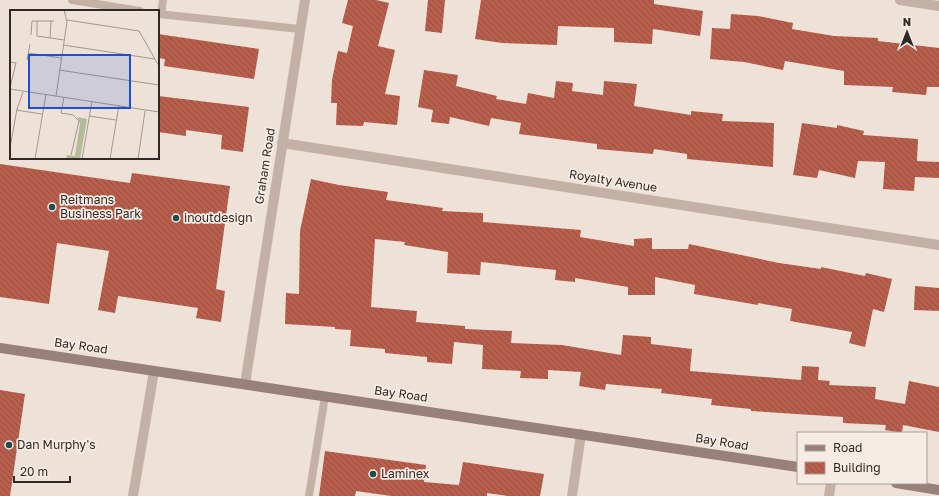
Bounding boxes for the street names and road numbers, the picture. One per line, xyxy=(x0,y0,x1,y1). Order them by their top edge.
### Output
street label: Graham Road xyxy=(251,127,278,205)
street label: Royalty Avenue xyxy=(568,166,658,195)
street label: Bay Road xyxy=(53,334,109,357)
street label: Bay Road xyxy=(373,382,429,405)
street label: Bay Road xyxy=(694,430,750,453)

